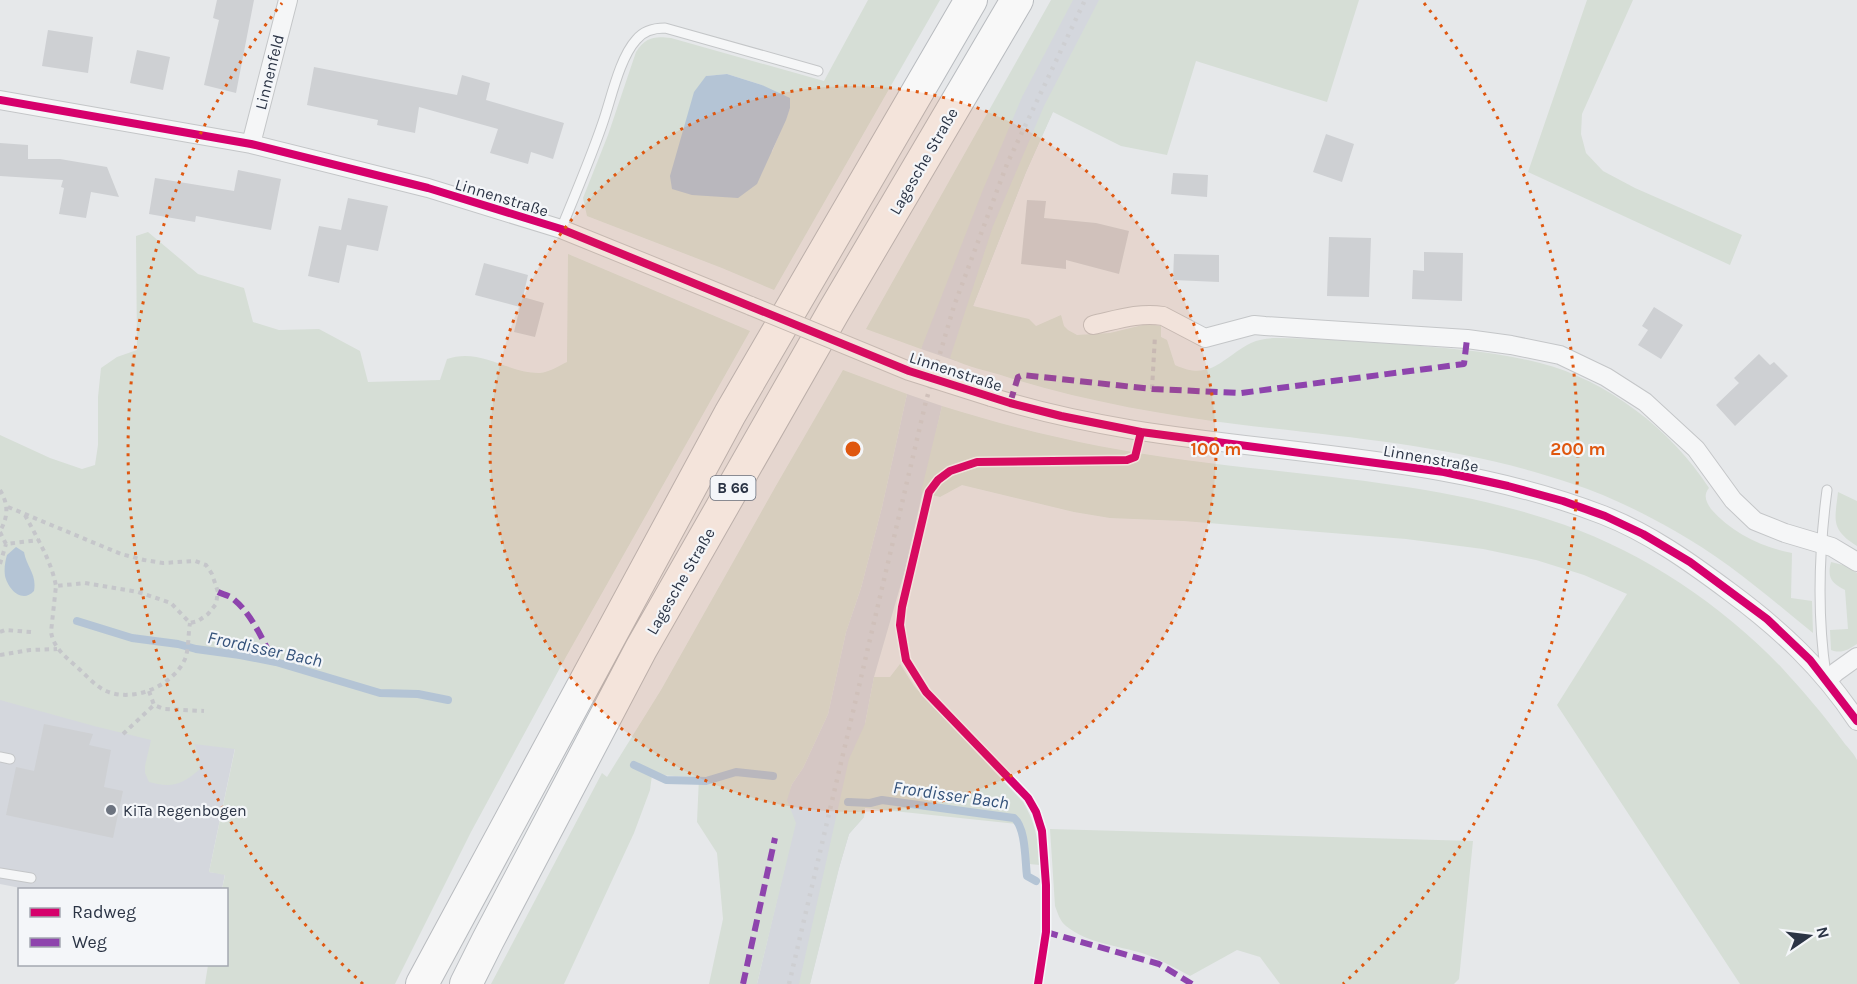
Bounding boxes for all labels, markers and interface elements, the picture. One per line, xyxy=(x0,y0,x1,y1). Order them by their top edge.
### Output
street label: Linnenfeld xyxy=(251,32,288,112)
street label: Lagesche Straße xyxy=(885,104,962,218)
street label: Linnenstraße xyxy=(453,174,551,221)
street label: Linnenstraße xyxy=(907,348,1005,395)
text: 100 m xyxy=(1191,438,1241,460)
text: 200 m xyxy=(1550,438,1606,460)
centre of rings xyxy=(843,439,863,459)
street label: Linnenstraße xyxy=(1382,441,1480,476)
road number: B 66 xyxy=(710,476,756,500)
street label: Lagesche Straße xyxy=(642,524,719,638)
water label: Frordisser Bach xyxy=(206,626,324,672)
water label: Frordisser Bach xyxy=(892,776,1010,814)
place label: KiTa Regenbogen xyxy=(123,801,247,820)
marker: KiTa Regenbogen xyxy=(104,803,118,817)
legend xyxy=(18,888,228,966)
text: Radweg xyxy=(72,901,136,923)
north arrow xyxy=(1779,906,1839,966)
text: N xyxy=(1812,925,1834,940)
text: Weg xyxy=(72,931,107,953)

